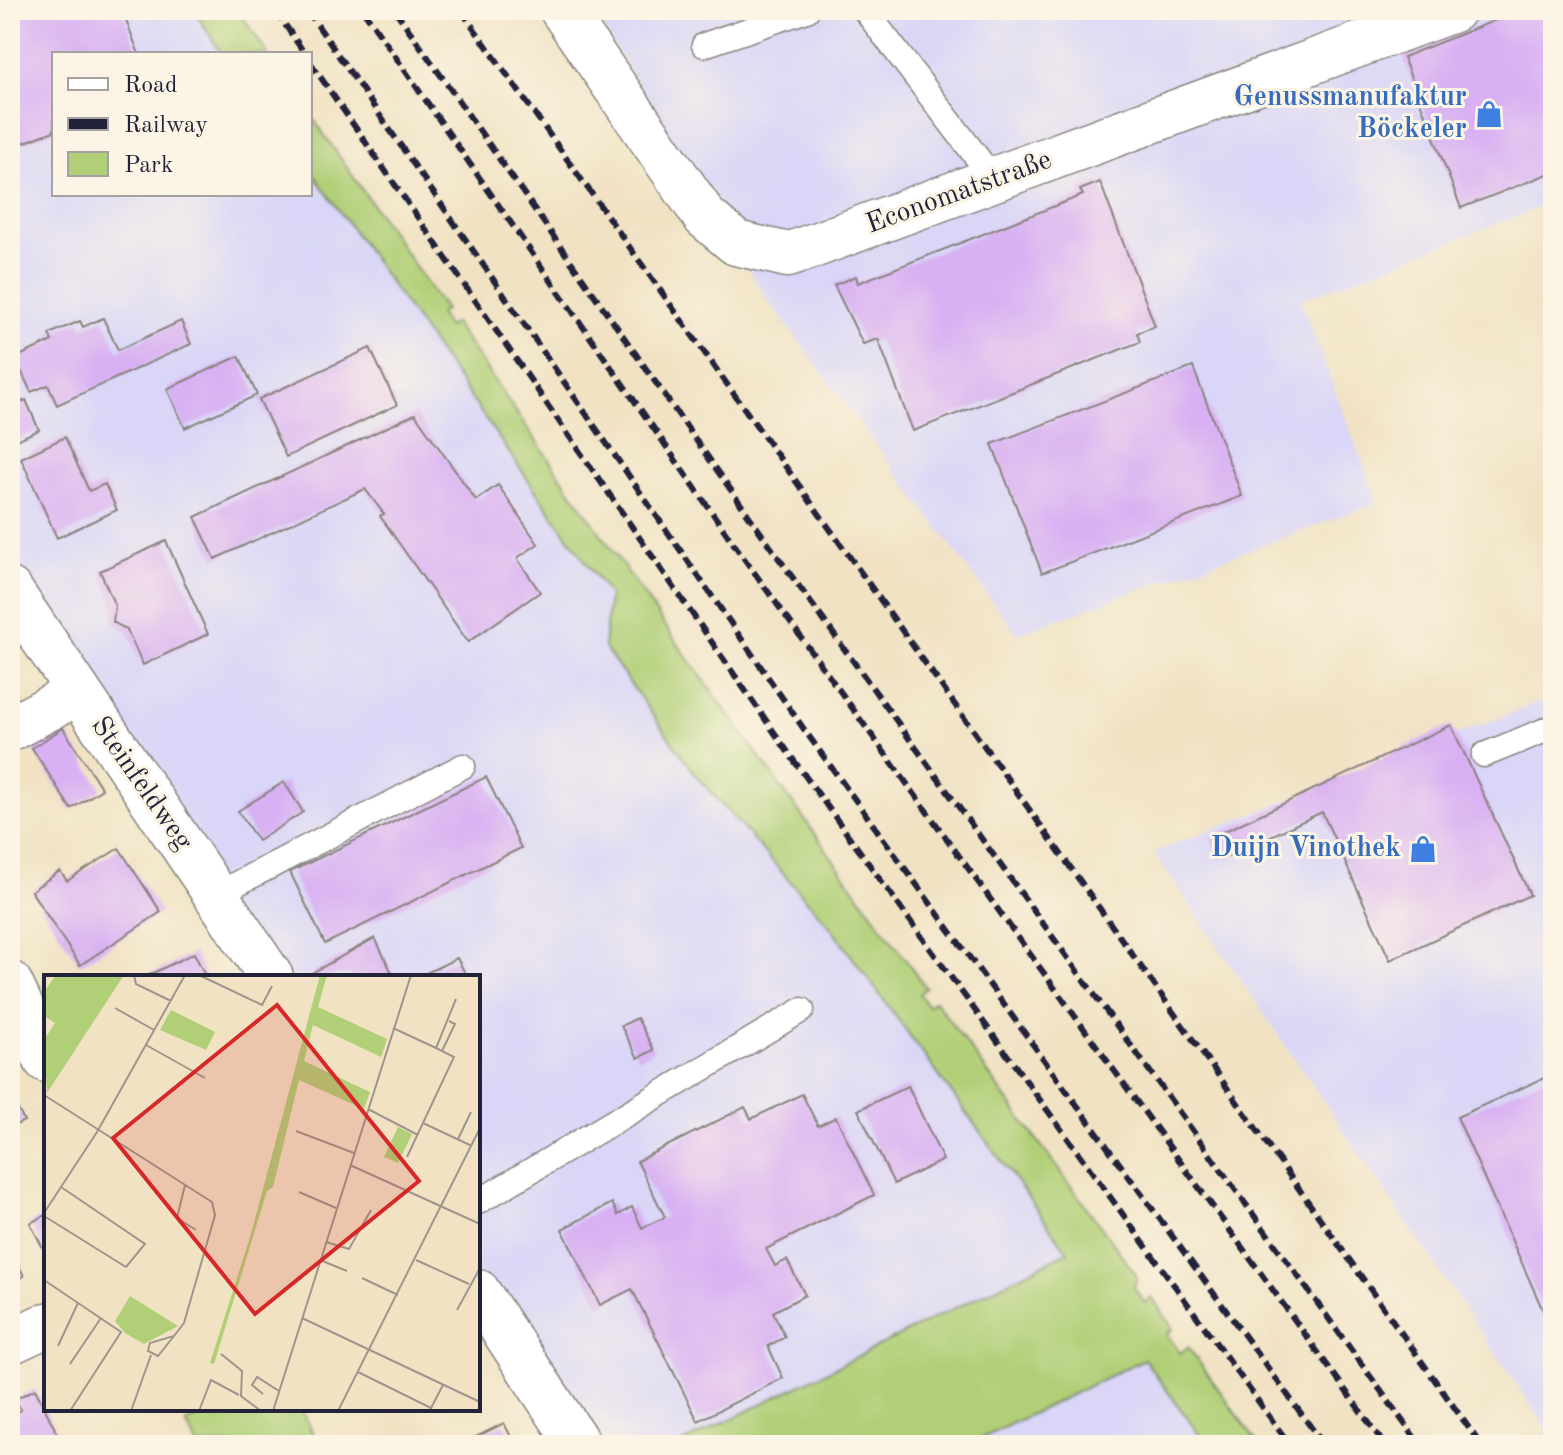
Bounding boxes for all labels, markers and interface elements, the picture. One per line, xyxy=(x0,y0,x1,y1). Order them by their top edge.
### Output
legend xyxy=(52,52,312,196)
text: Road xyxy=(124,74,177,98)
place label: Genussmanufaktur Böckeler xyxy=(1234,84,1467,144)
shop icon: Genussmanufaktur Böckeler xyxy=(1474,99,1504,129)
text: Railway xyxy=(124,114,208,138)
street label: Economatstraße xyxy=(863,146,1055,240)
text: Park xyxy=(124,154,173,178)
street label: Steinfeldweg xyxy=(85,712,197,856)
shop icon: Duijn Vinothek xyxy=(1408,834,1438,864)
place label: Duijn Vinothek xyxy=(1210,835,1401,863)
inset map xyxy=(44,975,480,1411)

